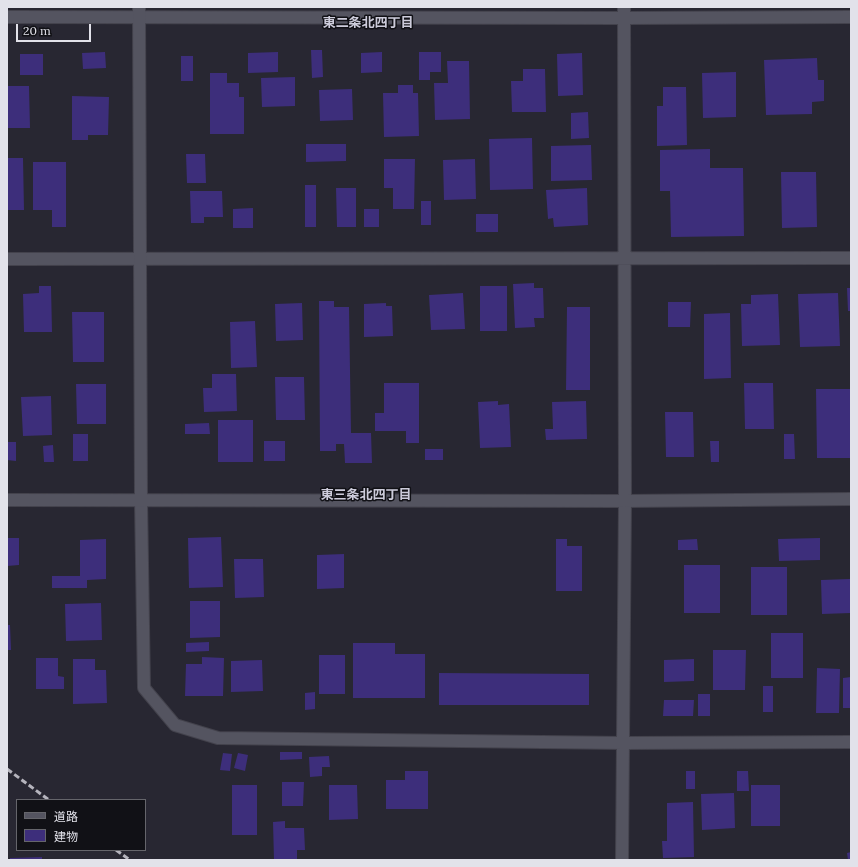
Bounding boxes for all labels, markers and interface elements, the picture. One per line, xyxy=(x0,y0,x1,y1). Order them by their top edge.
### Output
district label: 東二条北四丁目 xyxy=(323,15,413,31)
scale bar xyxy=(18,16,93,42)
text: 20 m xyxy=(23,23,51,38)
district label: 東三条北四丁目 xyxy=(321,487,411,503)
legend xyxy=(16,799,146,851)
text: 道路 xyxy=(54,809,78,824)
text: 建物 xyxy=(54,829,78,844)

